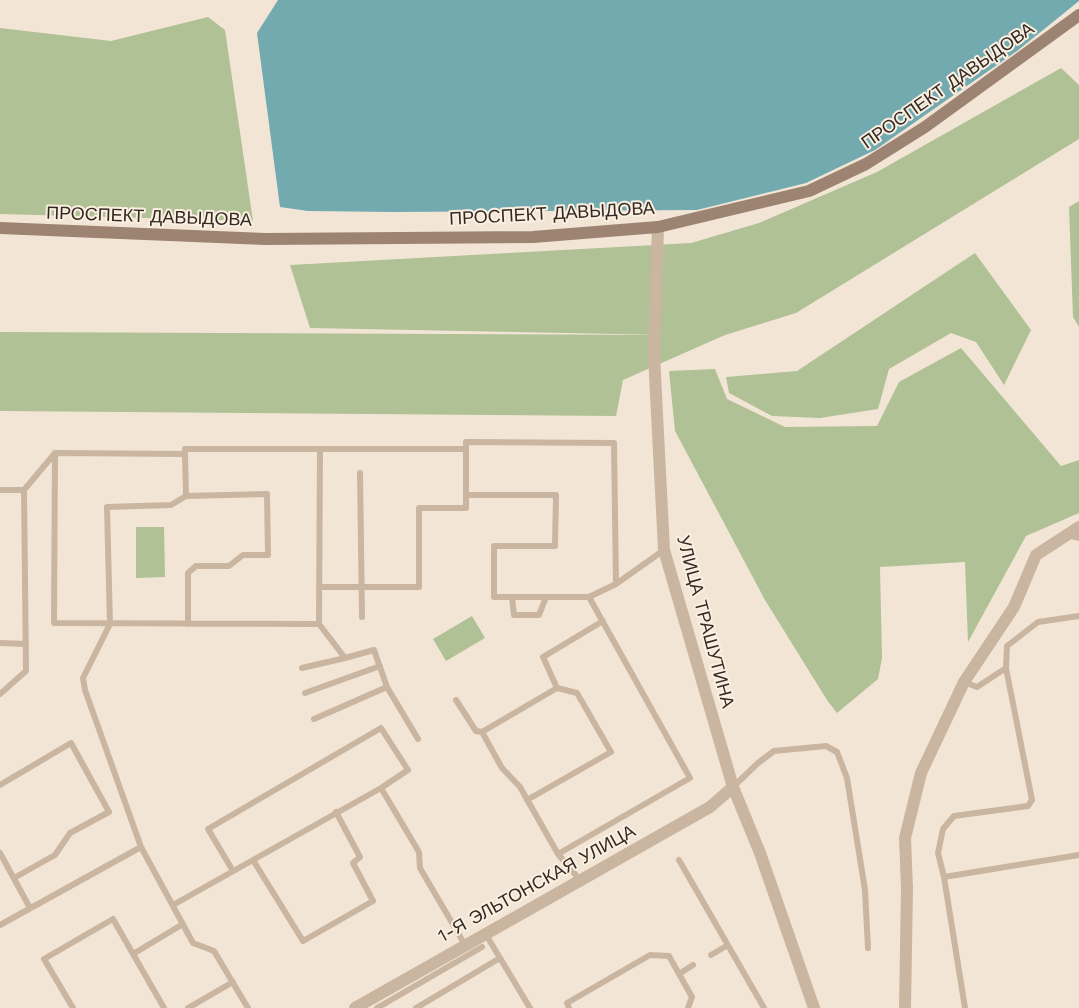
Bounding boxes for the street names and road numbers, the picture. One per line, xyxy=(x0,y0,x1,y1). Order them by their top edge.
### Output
street label: ПРОСПЕКТ ДАВЫДОВА xyxy=(857,18,1039,154)
street label: ПРОСПЕКТ ДАВЫДОВА xyxy=(449,198,655,230)
street label: ПРОСПЕКТ ДАВЫДОВА xyxy=(46,203,252,231)
street label: УЛИЦА ТРАШУТИНА xyxy=(672,533,738,711)
street label: 1-Я ЭЛЬТОНСКАЯ УЛИЦА xyxy=(435,821,639,947)

